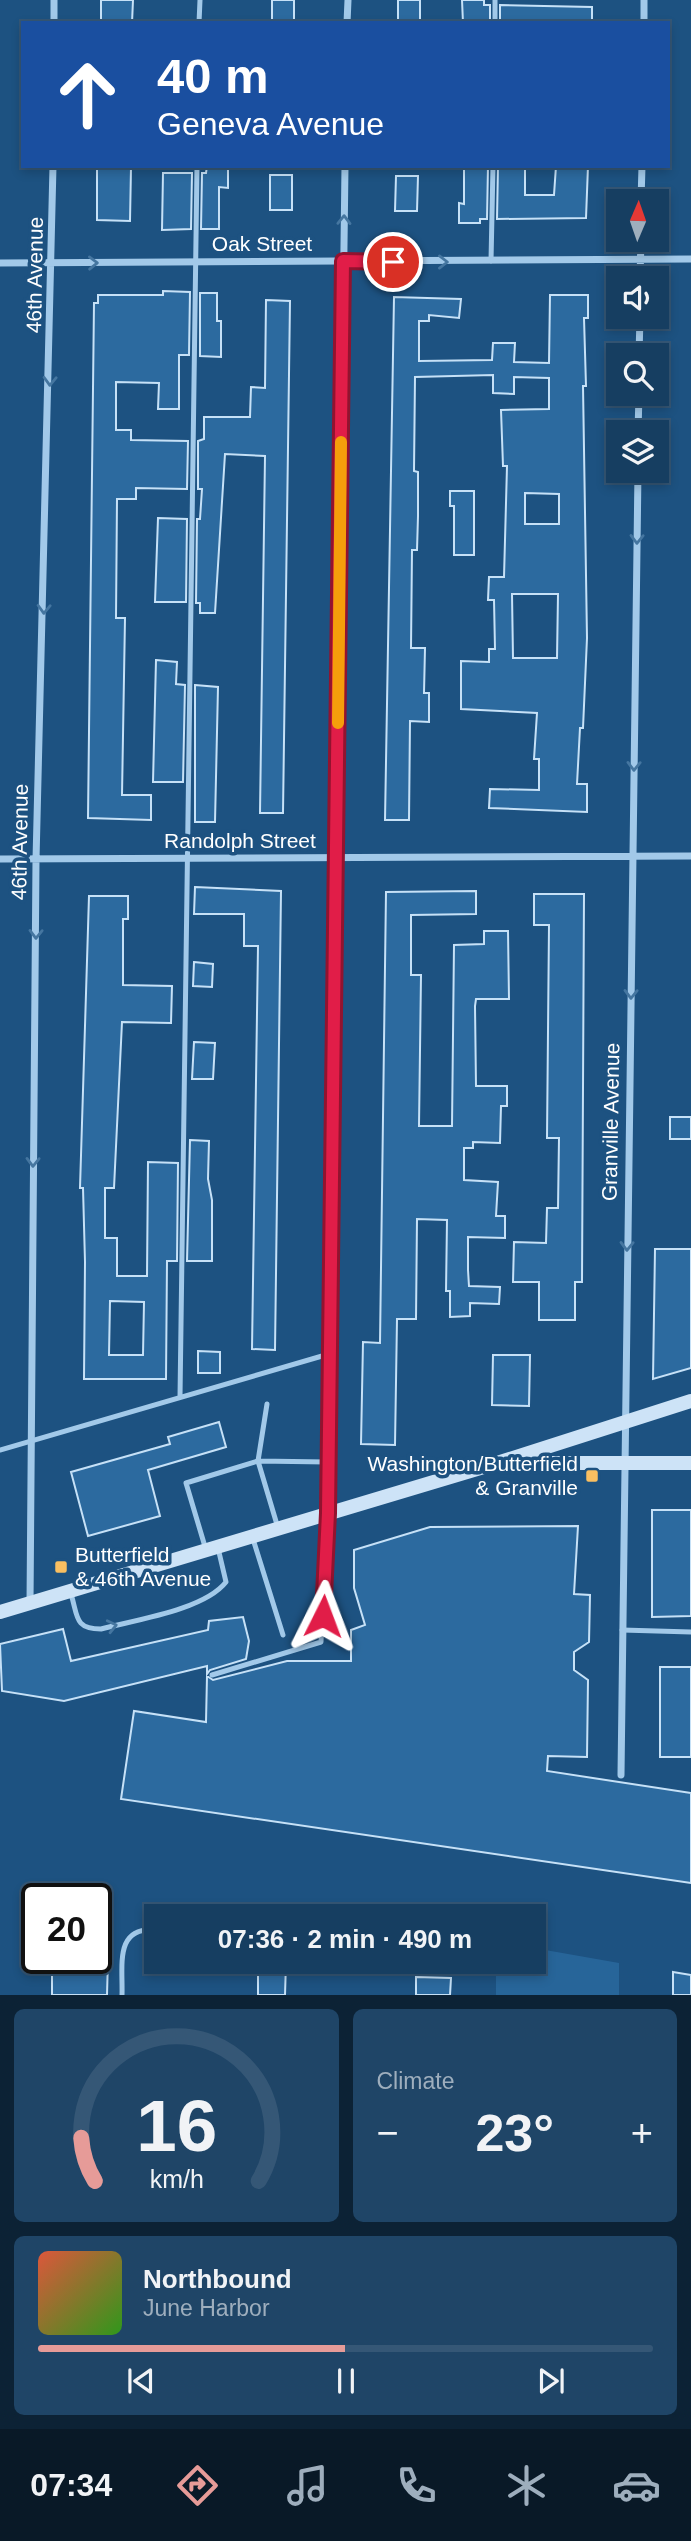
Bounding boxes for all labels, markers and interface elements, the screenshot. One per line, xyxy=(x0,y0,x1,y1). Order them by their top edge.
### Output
icon: ahead xyxy=(42,49,133,140)
text: 40 m xyxy=(157,49,269,103)
text: Geneva Avenue xyxy=(157,106,384,142)
north arrow xyxy=(606,189,668,252)
map controls xyxy=(606,189,669,483)
one-way arrow xyxy=(336,215,352,225)
street label: 46th Avenue xyxy=(22,217,47,333)
street label: Oak Street xyxy=(212,232,312,255)
pin xyxy=(363,232,423,292)
icon: arrive xyxy=(374,243,412,281)
one-way arrow xyxy=(438,254,448,270)
one-way arrow xyxy=(88,255,98,271)
button: sound xyxy=(606,266,669,329)
button: search xyxy=(606,343,669,406)
one-way arrow xyxy=(42,377,58,387)
button: layers xyxy=(606,420,669,483)
one-way arrow xyxy=(629,534,645,545)
one-way arrow xyxy=(36,604,51,615)
one-way arrow xyxy=(626,762,642,772)
street label: 46th Avenue xyxy=(7,784,32,900)
street label: Randolph Street xyxy=(164,829,316,852)
one-way arrow xyxy=(28,929,43,940)
one-way arrow xyxy=(623,989,638,1000)
street label: Granville Avenue xyxy=(598,1043,623,1201)
one-way arrow xyxy=(25,1157,41,1167)
one-way arrow xyxy=(620,1241,635,1252)
place label: Washington/Butterfield & Granville xyxy=(367,1452,578,1499)
marker: Washington/Butterfield & Granville xyxy=(584,1468,600,1484)
place label: Butterfield & 46th Avenue xyxy=(75,1543,211,1590)
marker: Butterfield & 46th Avenue xyxy=(53,1559,69,1575)
position arrow xyxy=(286,1579,360,1653)
one-way arrow xyxy=(106,1620,118,1634)
speed limit sign: 20 xyxy=(21,1883,112,1974)
text: 07:36 · 2 min · 490 m xyxy=(218,1924,472,1954)
text: Climate xyxy=(377,2068,454,2094)
text: 16 xyxy=(136,2086,217,2167)
text: 23° xyxy=(475,2104,554,2162)
text: − xyxy=(377,2112,399,2154)
text: + xyxy=(631,2112,653,2154)
text: km/h xyxy=(149,2165,203,2193)
text: Northbound xyxy=(143,2264,292,2294)
text: June Harbor xyxy=(143,2295,270,2321)
icon: previous xyxy=(122,2362,160,2400)
icon: pause xyxy=(327,2362,365,2400)
icon: next xyxy=(532,2362,570,2400)
icon: directions xyxy=(173,2461,222,2510)
icon: music xyxy=(283,2461,332,2510)
icon: phone xyxy=(392,2461,441,2510)
icon: climate xyxy=(502,2461,551,2510)
icon: car xyxy=(612,2461,661,2510)
text: 07:34 xyxy=(30,2467,112,2503)

